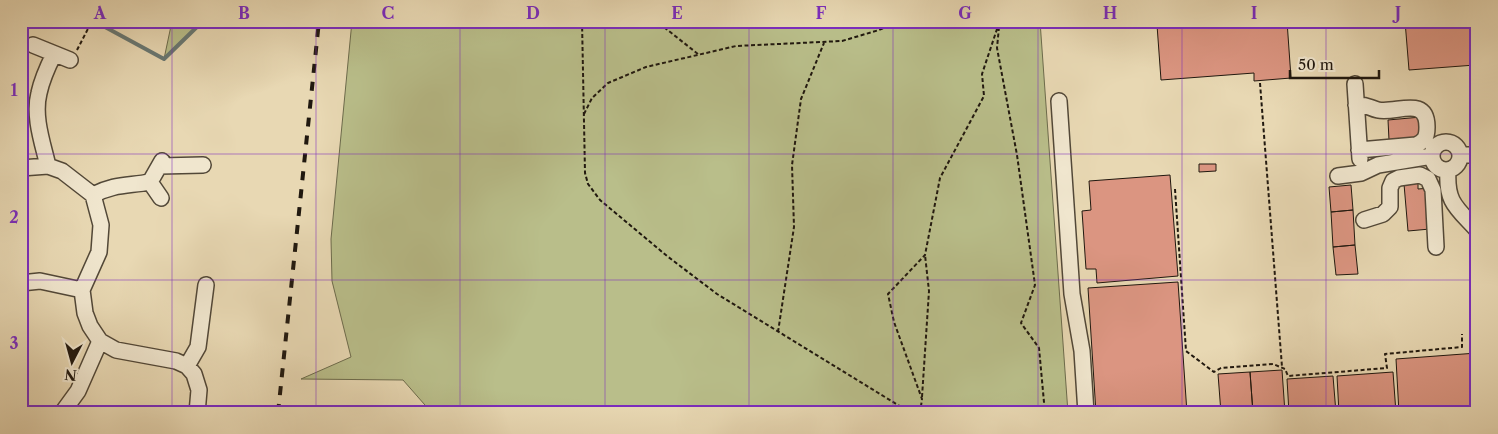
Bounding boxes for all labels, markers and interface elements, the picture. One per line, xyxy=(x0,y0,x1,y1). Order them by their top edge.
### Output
text: A xyxy=(93,3,107,23)
text: B xyxy=(238,3,250,23)
text: C xyxy=(382,3,394,23)
text: D xyxy=(526,3,540,23)
text: E xyxy=(671,3,683,23)
text: F xyxy=(816,3,827,23)
text: G xyxy=(958,3,972,23)
text: H xyxy=(1103,3,1117,23)
text: I xyxy=(1251,3,1258,23)
text: J xyxy=(1392,3,1401,23)
scale bar xyxy=(1290,48,1379,80)
text: 50 m xyxy=(1298,55,1334,74)
text: 1 xyxy=(10,80,18,100)
text: 2 xyxy=(9,207,19,227)
text: 3 xyxy=(9,333,19,353)
north arrow xyxy=(48,336,98,386)
text: N xyxy=(64,365,78,385)

